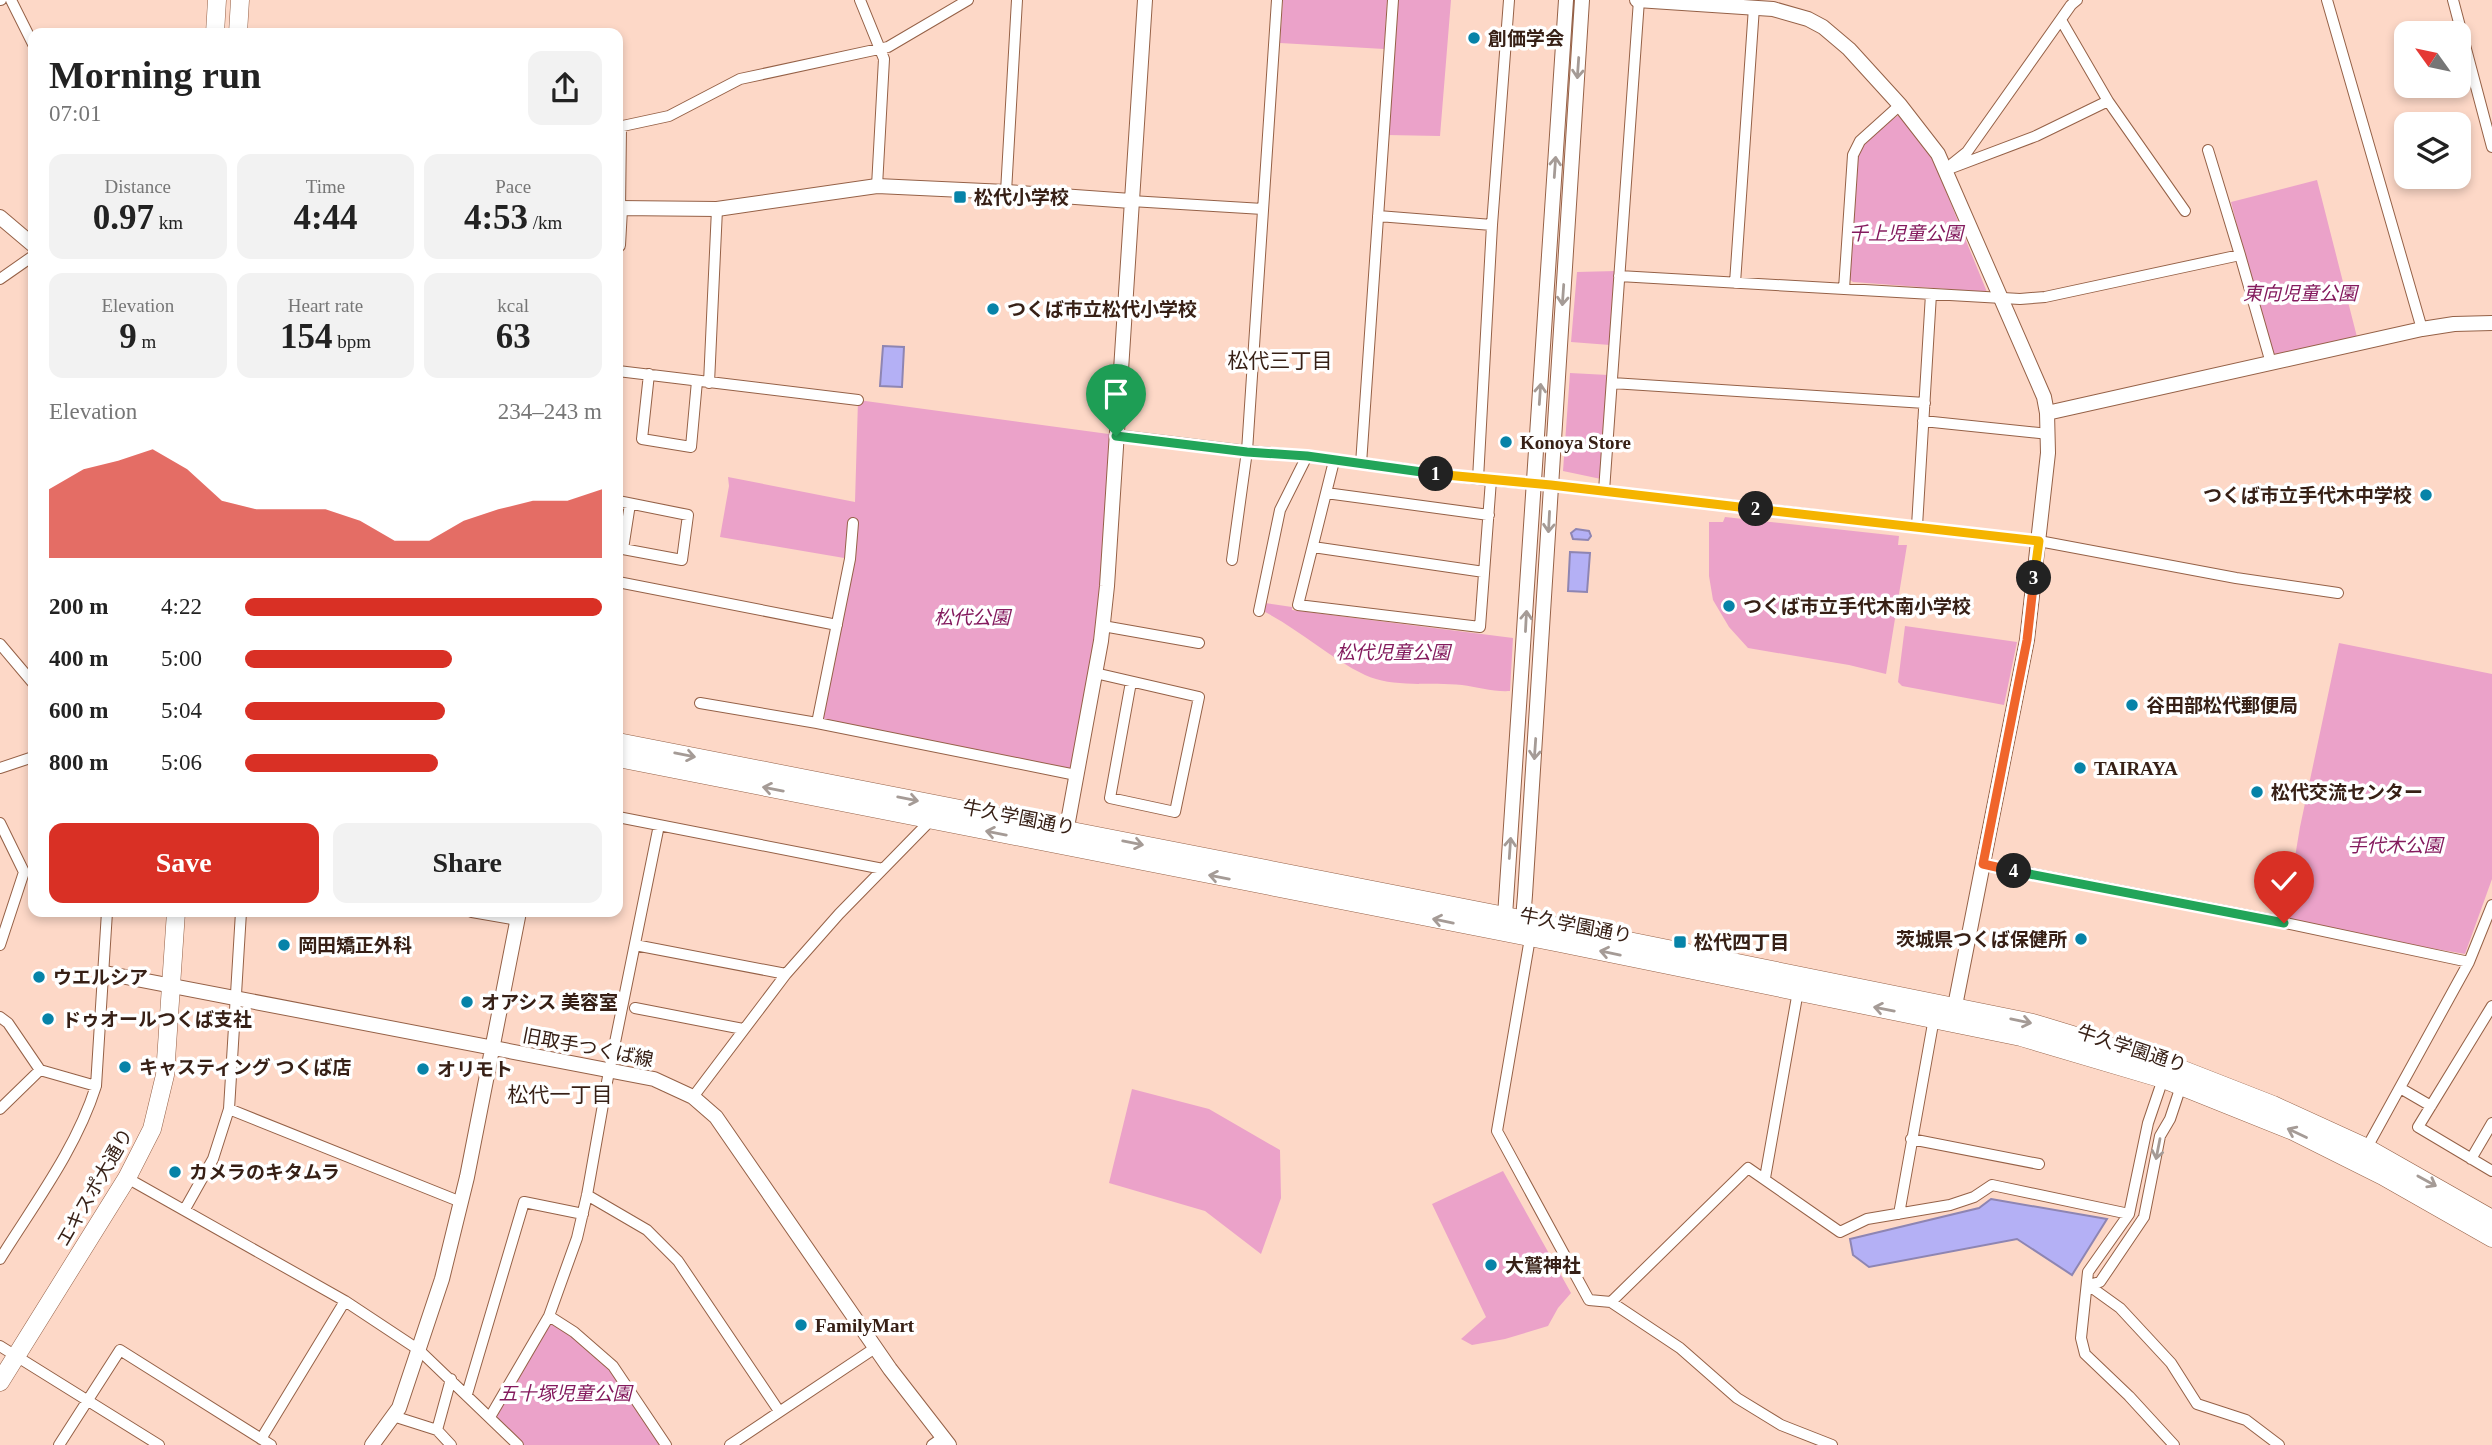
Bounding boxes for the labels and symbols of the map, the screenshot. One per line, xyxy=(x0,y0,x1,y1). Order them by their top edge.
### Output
north arrow xyxy=(2394,21,2471,98)
place label: 創価学会 xyxy=(1488,28,1564,49)
marker: 創価学会 xyxy=(1466,30,1482,46)
one-way arrow xyxy=(1571,56,1584,79)
one-way arrow xyxy=(1549,156,1562,178)
place label: 松代小学校 xyxy=(974,187,1069,208)
marker: 松代小学校 xyxy=(952,189,968,205)
park label: 千上児童公園 xyxy=(1849,223,1966,244)
one-way arrow xyxy=(1557,283,1570,306)
park label: 東向児童公園 xyxy=(2243,283,2360,304)
place label: つくば市立松代小学校 xyxy=(1007,299,1197,320)
marker: つくば市立松代小学校 xyxy=(985,301,1001,317)
district label: 松代三丁目 xyxy=(1228,349,1333,373)
pin xyxy=(1086,364,1146,436)
one-way arrow xyxy=(1534,383,1547,405)
place label: Konoya Store xyxy=(1520,432,1631,453)
marker: Konoya Store xyxy=(1498,434,1514,450)
pin: 1 xyxy=(1418,456,1454,491)
place label: つくば市立手代木中学校 xyxy=(2203,485,2412,506)
marker: つくば市立手代木中学校 xyxy=(2418,487,2434,503)
pin: 2 xyxy=(1738,491,1774,526)
one-way arrow xyxy=(1542,510,1555,533)
pin: 3 xyxy=(2016,560,2052,596)
place label: つくば市立手代木南小学校 xyxy=(1743,596,1971,617)
marker: つくば市立手代木南小学校 xyxy=(1721,598,1737,614)
park label: 松代公園 xyxy=(934,607,1013,628)
one-way arrow xyxy=(1520,609,1533,632)
park label: 松代児童公園 xyxy=(1336,642,1453,663)
place label: 谷田部松代郵便局 xyxy=(2146,695,2298,716)
marker: 谷田部松代郵便局 xyxy=(2124,697,2140,713)
one-way arrow xyxy=(1528,737,1541,760)
one-way arrow xyxy=(673,749,696,762)
place label: TAIRAYA xyxy=(2094,758,2178,779)
marker: TAIRAYA xyxy=(2072,760,2088,776)
one-way arrow xyxy=(762,782,785,796)
place label: 松代交流センター xyxy=(2271,782,2423,803)
marker: 松代交流センター xyxy=(2249,784,2265,800)
one-way arrow xyxy=(896,792,919,806)
street label: 牛久学園通り xyxy=(961,796,1077,839)
one-way arrow xyxy=(985,826,1008,840)
park label: 手代木公園 xyxy=(2347,835,2445,856)
one-way arrow xyxy=(1121,837,1144,850)
one-way arrow xyxy=(1504,837,1517,859)
pin xyxy=(2254,851,2314,923)
pin: 4 xyxy=(1996,854,2032,888)
one-way arrow xyxy=(1208,870,1231,883)
street label: 牛久学園通り xyxy=(1518,904,1634,947)
one-way arrow xyxy=(1432,914,1455,927)
place label: 茨城県つくば保健所 xyxy=(1896,929,2067,950)
marker: 茨城県つくば保健所 xyxy=(2073,931,2089,947)
place label: 松代四丁目 xyxy=(1694,932,1789,953)
marker: 松代四丁目 xyxy=(1672,934,1688,950)
place label: 岡田矯正外科 xyxy=(298,935,412,956)
marker: 岡田矯正外科 xyxy=(276,937,292,953)
one-way arrow xyxy=(1599,946,1622,960)
place label: ウエルシア xyxy=(53,967,148,988)
marker: ウエルシア xyxy=(31,969,47,985)
place label: オアシス 美容室 xyxy=(481,992,618,1013)
marker: オアシス 美容室 xyxy=(459,994,475,1010)
one-way arrow xyxy=(1873,1001,1896,1015)
place label: ドゥオールつくば支社 xyxy=(62,1009,252,1030)
marker: ドゥオールつくば支社 xyxy=(40,1011,56,1027)
one-way arrow xyxy=(2009,1014,2032,1028)
street label: 牛久学園通り xyxy=(2074,1021,2189,1076)
street label: 旧取手つくば線 xyxy=(521,1024,655,1070)
place label: キャスティング つくば店 xyxy=(139,1057,352,1078)
marker: キャスティング つくば店 xyxy=(117,1059,133,1075)
place label: オリモト xyxy=(437,1059,513,1080)
marker: オリモト xyxy=(415,1061,431,1077)
district label: 松代一丁目 xyxy=(508,1083,613,1107)
street label: エキスポ大通り xyxy=(52,1125,137,1250)
one-way arrow xyxy=(2287,1126,2308,1139)
one-way arrow xyxy=(2150,1137,2164,1160)
place label: カメラのキタムラ xyxy=(189,1162,340,1183)
marker: カメラのキタムラ xyxy=(167,1164,183,1180)
one-way arrow xyxy=(2416,1175,2437,1188)
place label: 大鷲神社 xyxy=(1505,1255,1581,1276)
marker: 大鷲神社 xyxy=(1483,1257,1499,1273)
place label: FamilyMart xyxy=(815,1315,915,1336)
marker: FamilyMart xyxy=(793,1317,809,1333)
park label: 五十塚児童公園 xyxy=(498,1383,634,1404)

